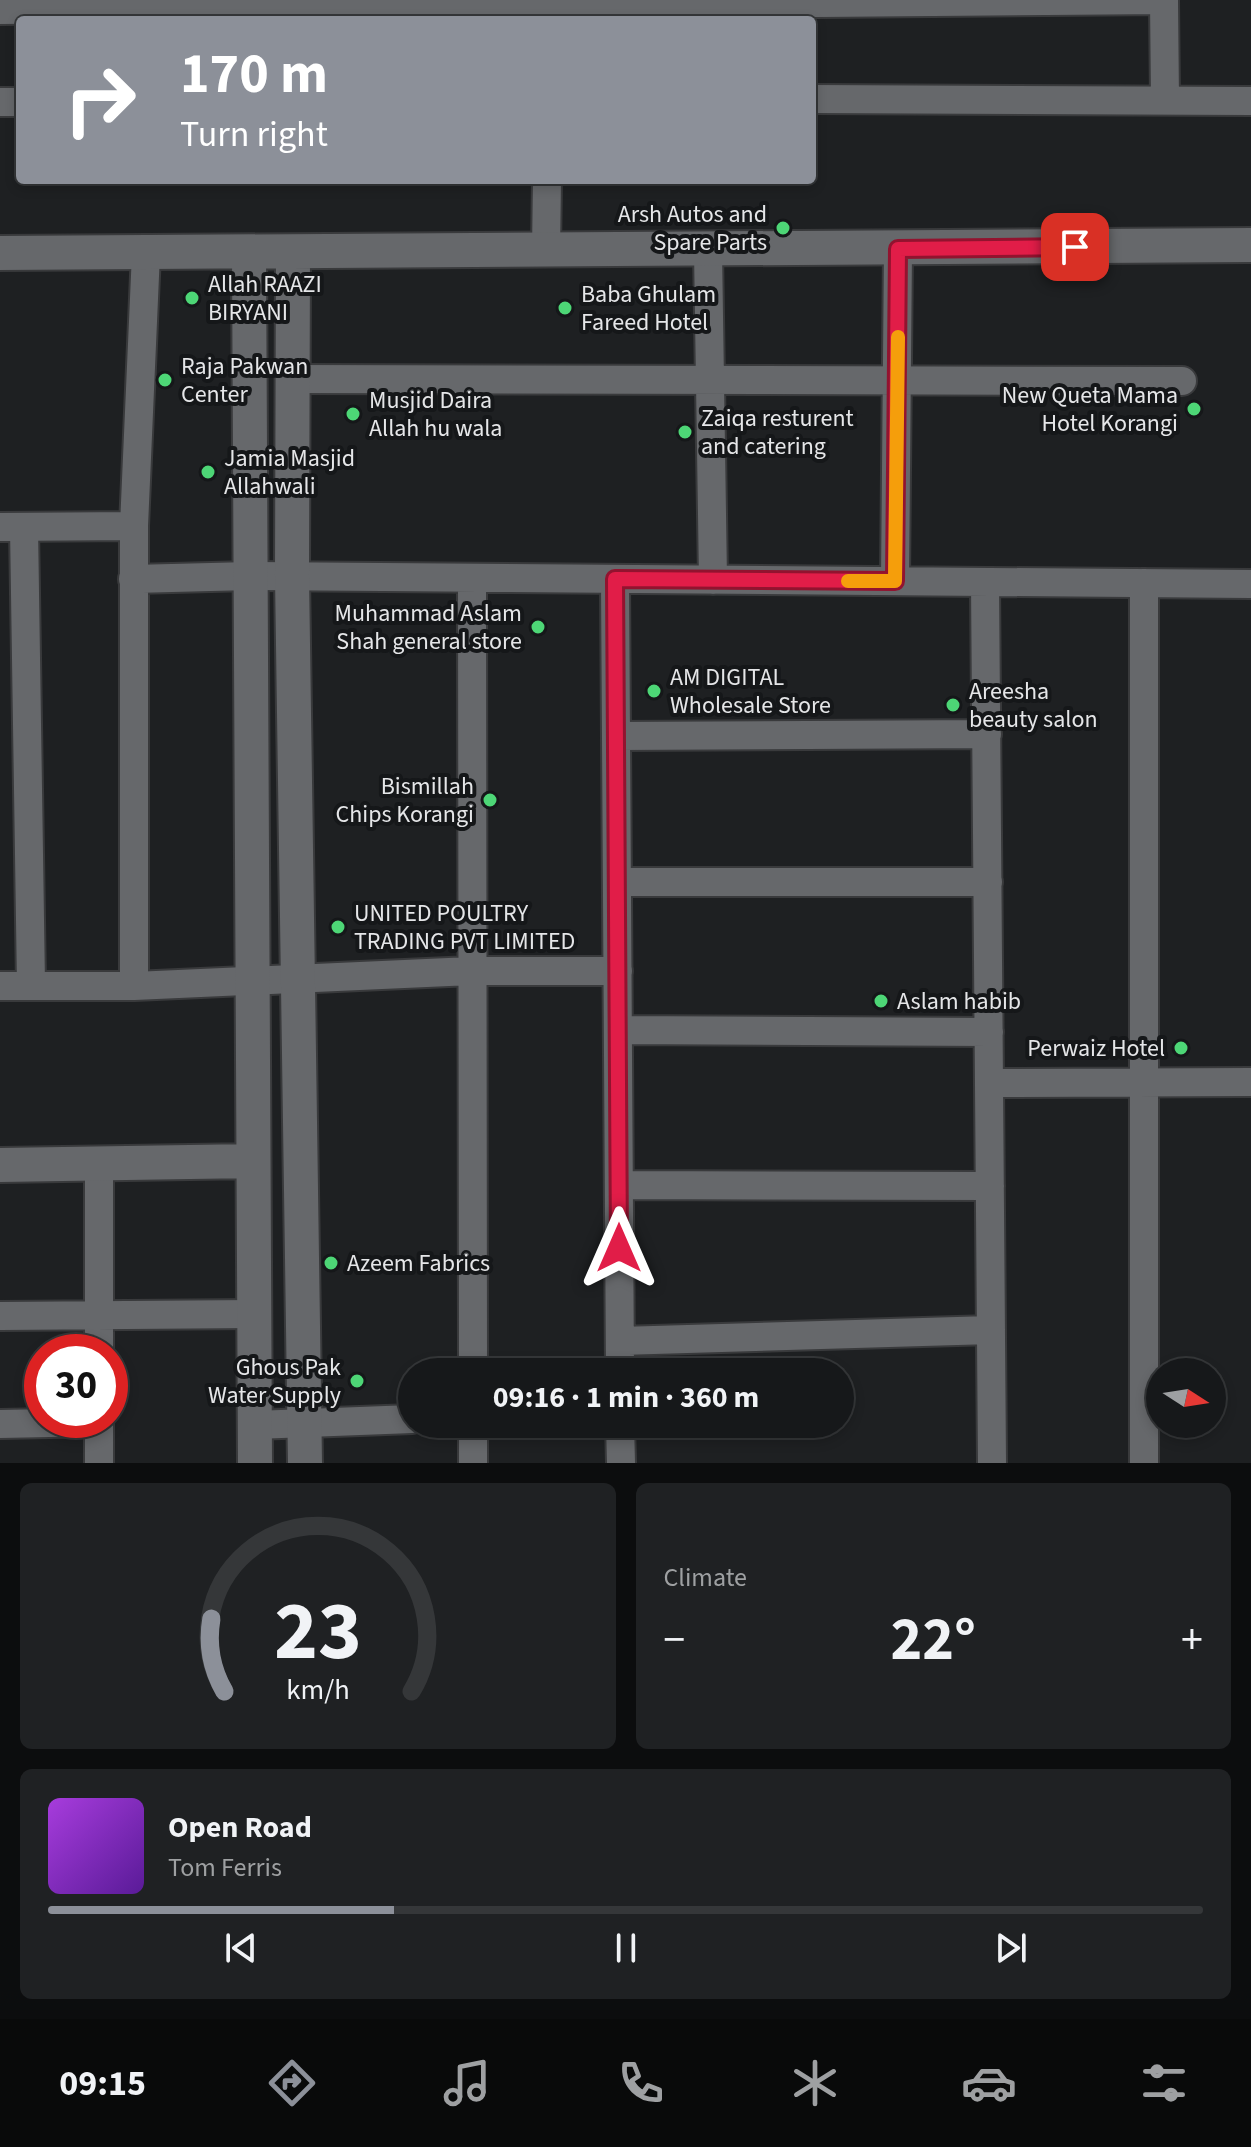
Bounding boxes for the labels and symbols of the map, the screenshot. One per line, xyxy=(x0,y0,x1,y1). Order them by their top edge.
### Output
place label: Arsh Autos and Spare Parts xyxy=(618,197,767,260)
pin xyxy=(1041,213,1109,281)
marker: Arsh Autos and Spare Parts xyxy=(774,219,792,237)
place label: Allah RAAZI BIRYANI xyxy=(208,267,322,330)
place label: Baba Ghulam Fareed Hotel xyxy=(581,277,716,340)
marker: Allah RAAZI BIRYANI xyxy=(183,289,201,307)
marker: Baba Ghulam Fareed Hotel xyxy=(556,299,574,317)
place label: Raja Pakwan Center xyxy=(181,349,308,412)
marker: Raja Pakwan Center xyxy=(156,371,174,389)
place label: New Queta Mama Hotel Korangi xyxy=(1002,378,1178,441)
place label: Musjid Daira Allah hu wala xyxy=(369,383,502,446)
marker: New Queta Mama Hotel Korangi xyxy=(1185,400,1203,418)
place label: Zaiqa resturent and catering xyxy=(701,401,854,464)
marker: Musjid Daira Allah hu wala xyxy=(344,405,362,423)
marker: Zaiqa resturent and catering xyxy=(676,423,694,441)
place label: Jamia Masjid Allahwali xyxy=(224,441,355,504)
marker: Jamia Masjid Allahwali xyxy=(199,463,217,481)
place label: Muhammad Aslam Shah general store xyxy=(335,596,522,659)
marker: Muhammad Aslam Shah general store xyxy=(529,618,547,636)
place label: AM DIGITAL Wholesale Store xyxy=(670,660,831,723)
place label: Areesha beauty salon xyxy=(969,674,1098,737)
marker: AM DIGITAL Wholesale Store xyxy=(645,682,663,700)
marker: Areesha beauty salon xyxy=(944,696,962,714)
place label: Bismillah Chips Korangi xyxy=(336,769,474,832)
marker: Bismillah Chips Korangi xyxy=(481,791,499,809)
place label: UNITED POULTRY TRADING PVT LIMITED xyxy=(354,896,575,959)
marker: UNITED POULTRY TRADING PVT LIMITED xyxy=(329,918,347,936)
place label: Aslam habib xyxy=(897,984,1021,1019)
marker: Aslam habib xyxy=(872,992,890,1010)
place label: Perwaiz Hotel xyxy=(1027,1031,1165,1066)
marker: Perwaiz Hotel xyxy=(1172,1039,1190,1057)
position arrow xyxy=(577,1206,661,1290)
place label: Azeem Fabrics xyxy=(347,1246,490,1281)
marker: Azeem Fabrics xyxy=(322,1254,340,1272)
speed limit sign: 30 xyxy=(24,1334,128,1438)
place label: Ghous Pak Water Supply xyxy=(208,1350,341,1413)
north arrow xyxy=(1146,1358,1226,1438)
marker: Ghous Pak Water Supply xyxy=(348,1372,366,1390)

